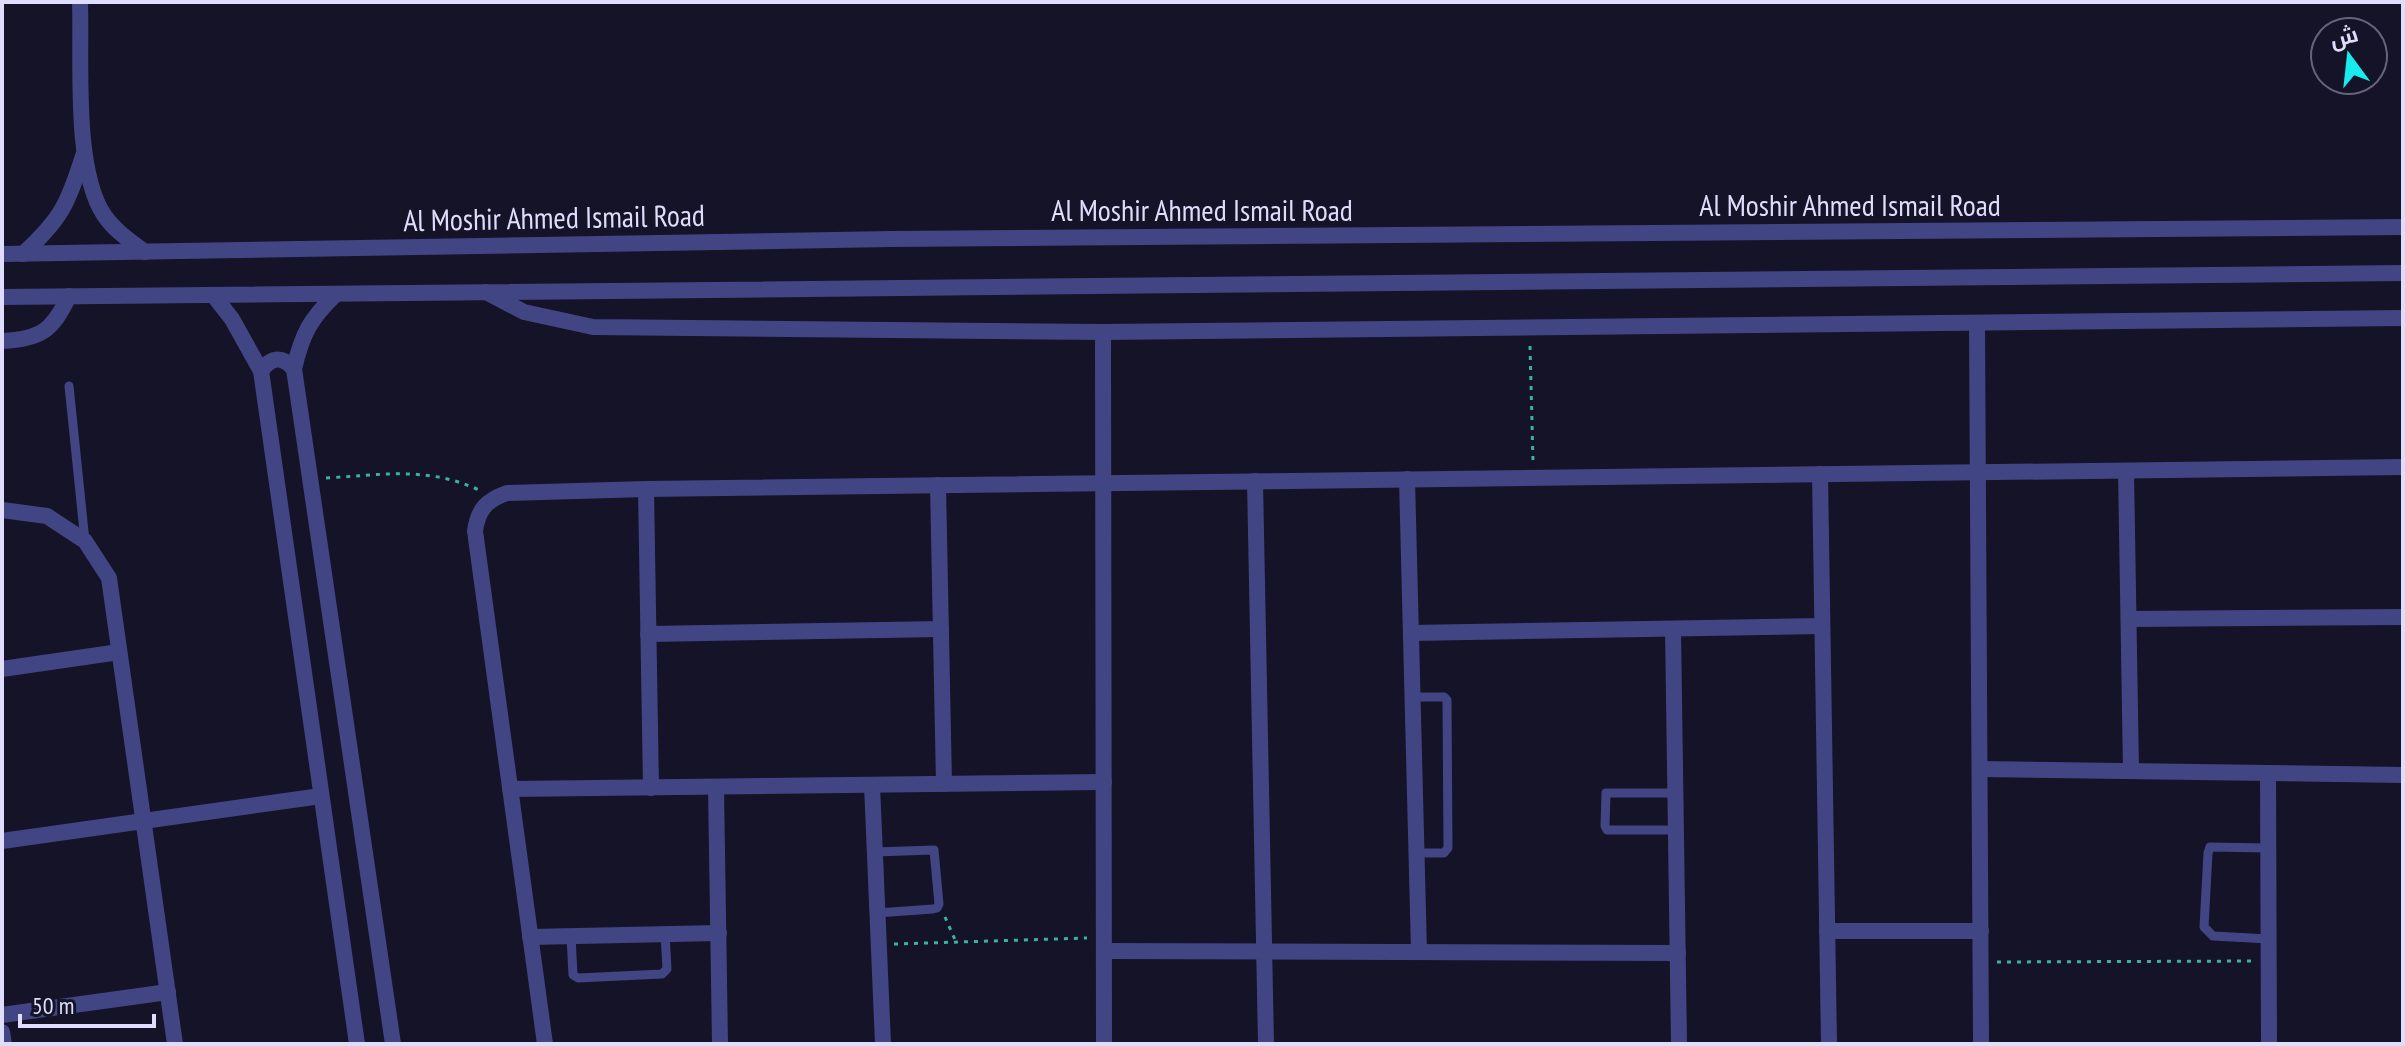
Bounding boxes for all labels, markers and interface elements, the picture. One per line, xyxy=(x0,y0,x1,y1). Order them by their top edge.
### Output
north arrow xyxy=(2309,16,2389,96)
text: ش xyxy=(2327,20,2361,54)
street label: Al Moshir Ahmed Ismail Road xyxy=(1699,185,2001,224)
street label: Al Moshir Ahmed Ismail Road xyxy=(1051,190,1353,229)
street label: Al Moshir Ahmed Ismail Road xyxy=(403,195,705,239)
scale bar xyxy=(20,978,154,1028)
text: 50 m xyxy=(32,990,74,1021)

